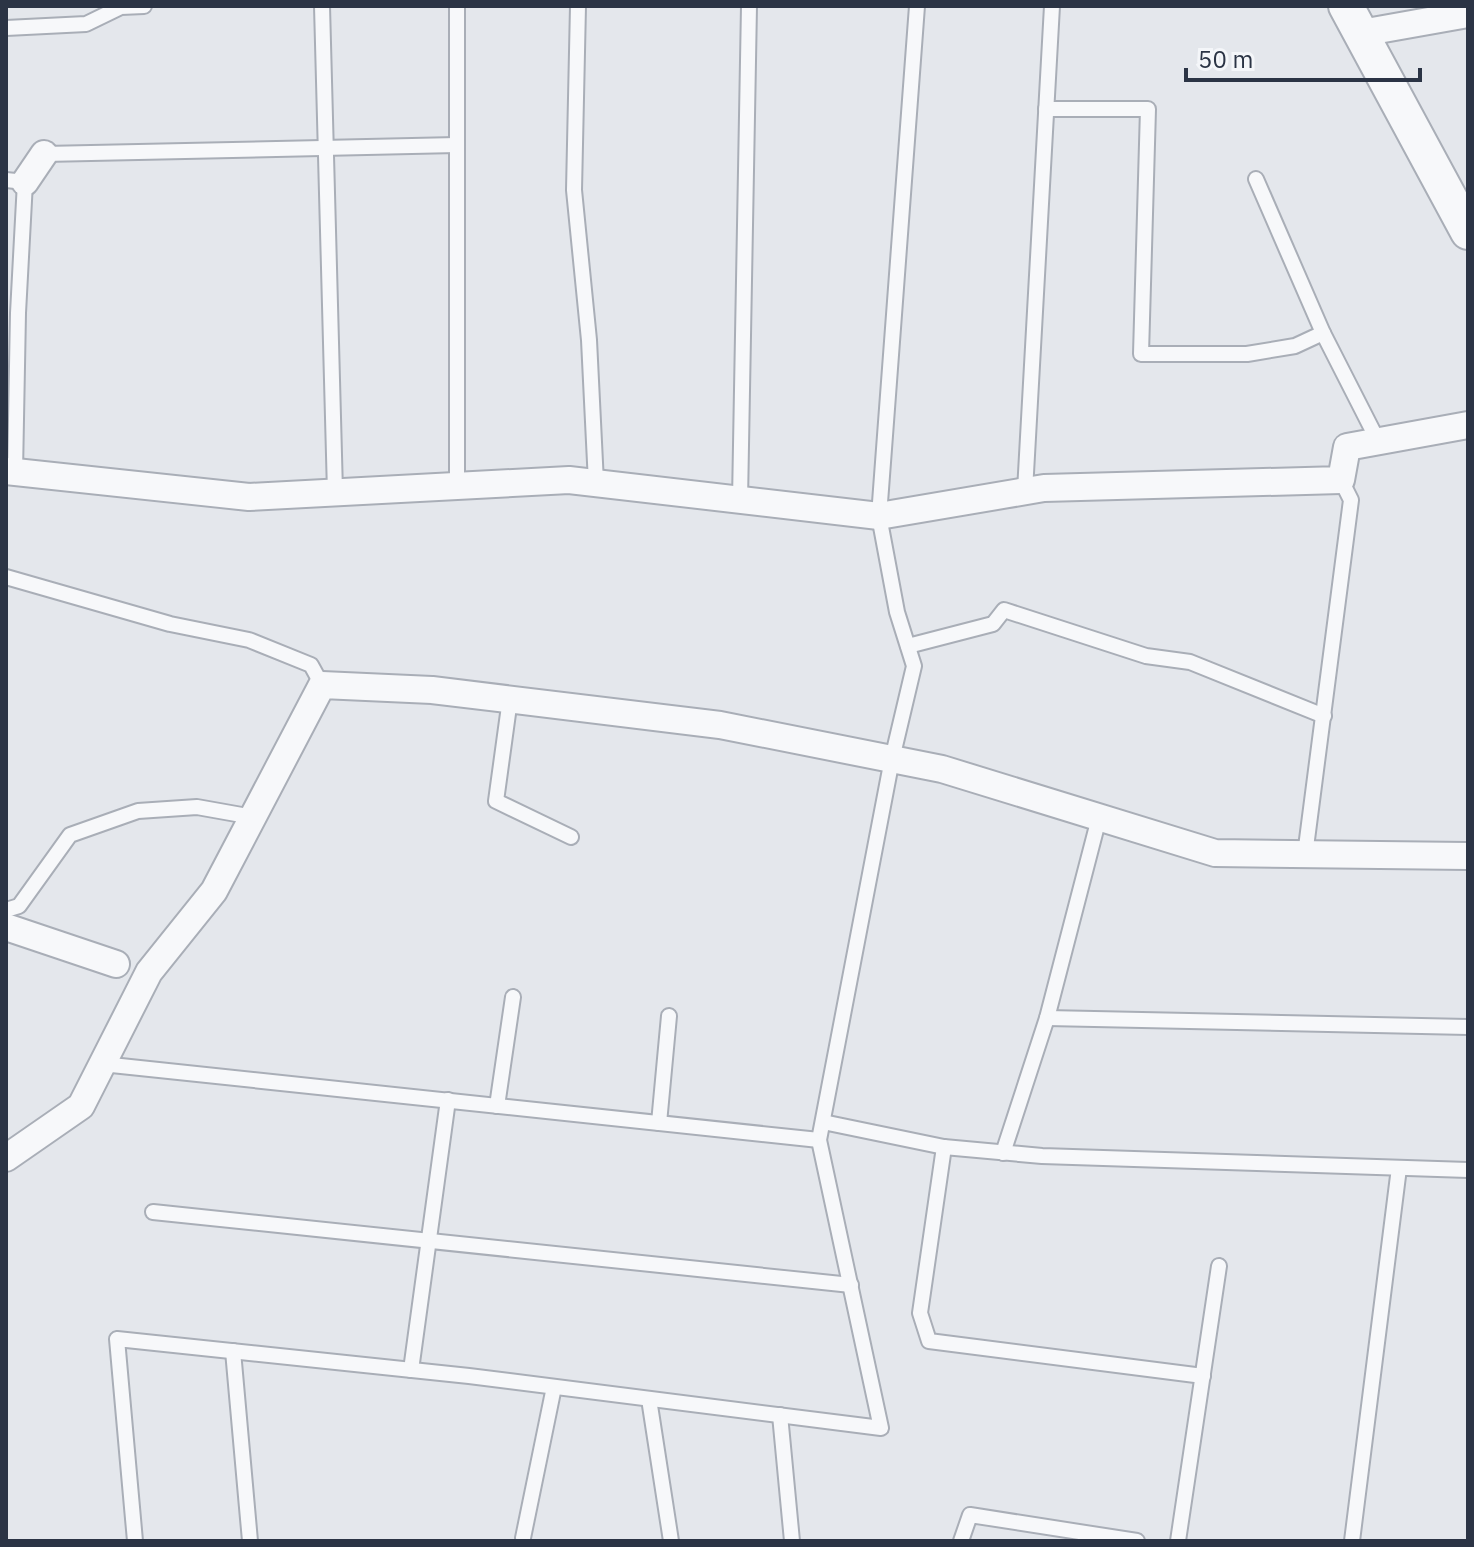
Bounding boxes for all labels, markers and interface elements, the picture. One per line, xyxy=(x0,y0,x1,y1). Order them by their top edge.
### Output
scale bar xyxy=(1186,32,1420,82)
text: 50 m xyxy=(1198,43,1253,75)

